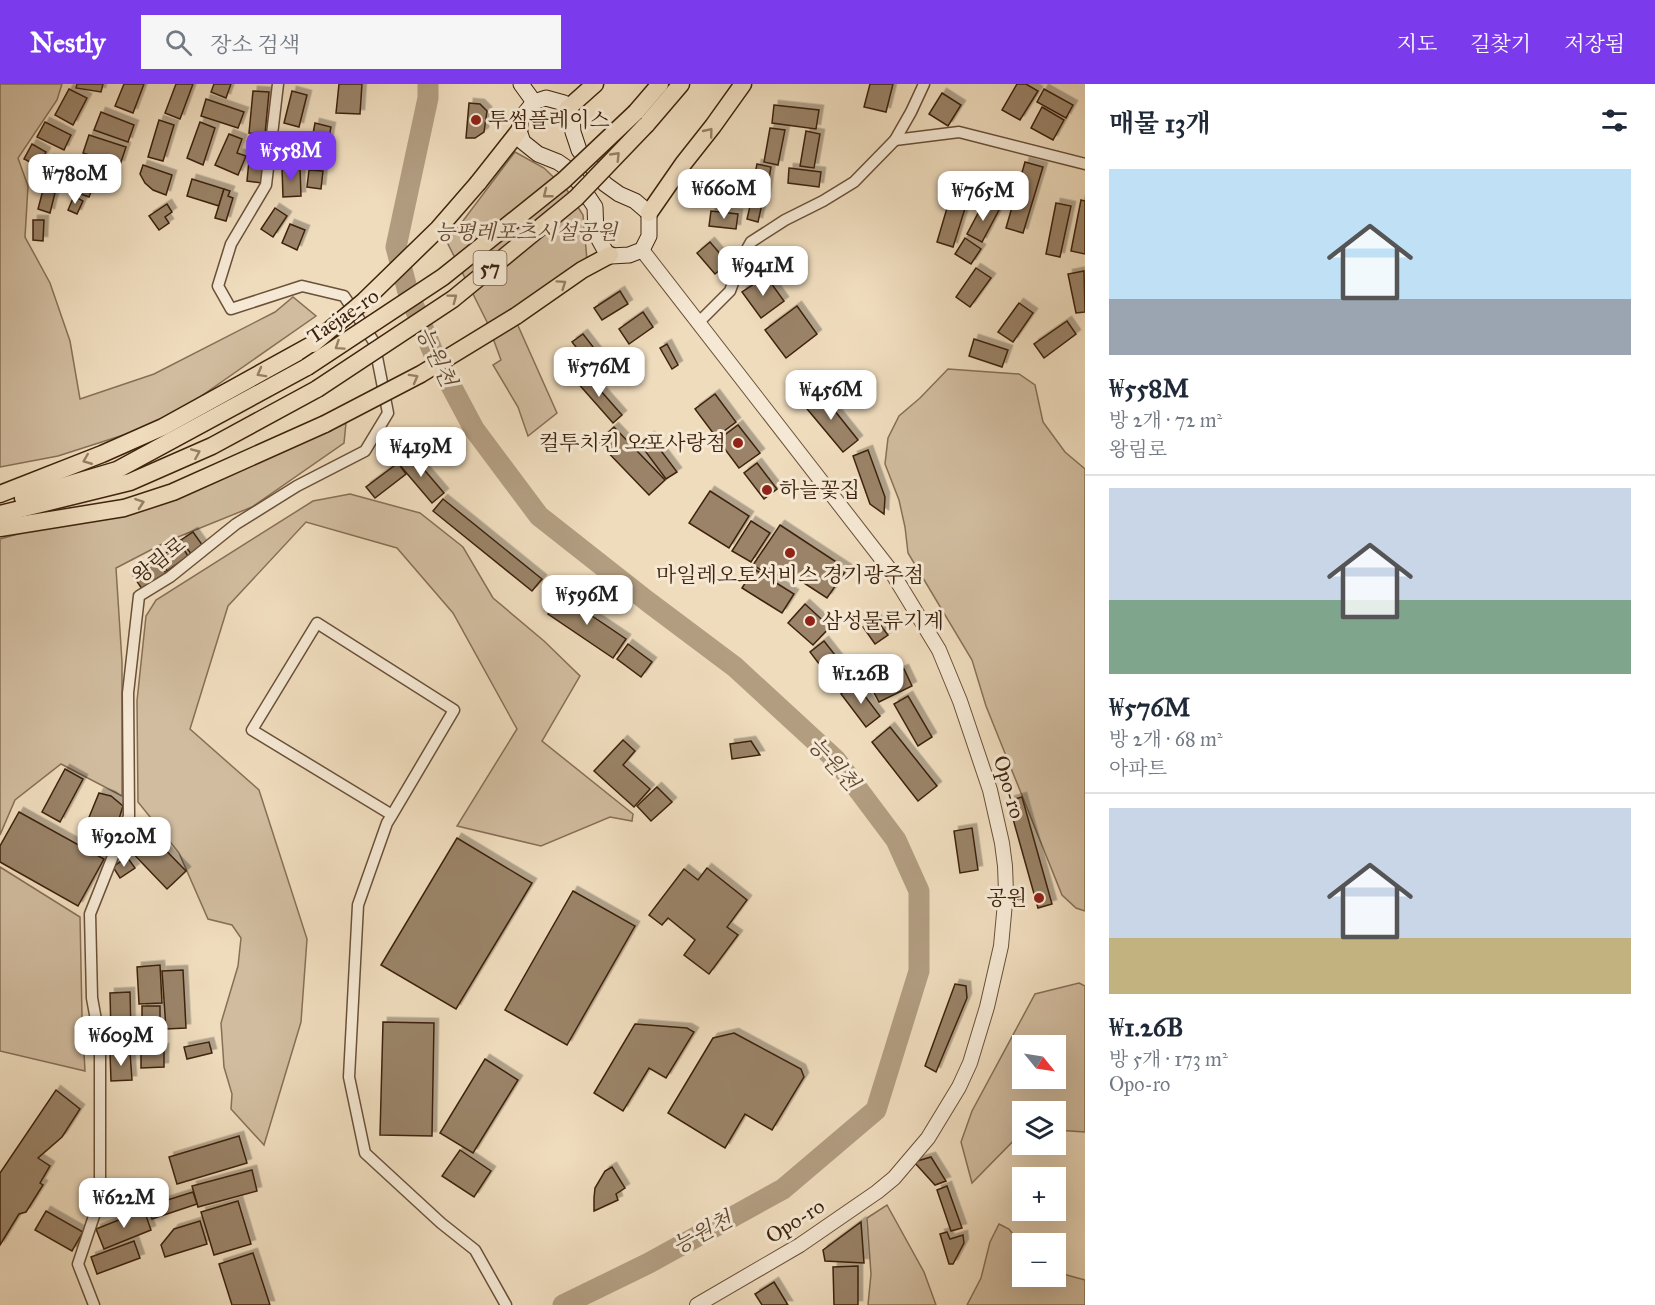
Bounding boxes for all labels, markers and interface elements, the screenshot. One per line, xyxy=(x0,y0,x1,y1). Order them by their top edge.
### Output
search box xyxy=(141,15,561,69)
text: Nestly xyxy=(30,25,105,60)
icon: search xyxy=(162,26,195,59)
text: 장소 검색 xyxy=(210,31,300,58)
text: 지도 xyxy=(1397,31,1437,57)
text: 길찾기 xyxy=(1470,31,1531,57)
text: 저장됨 xyxy=(1564,31,1625,57)
icon: filters xyxy=(1598,104,1631,137)
place label: 투썸플레이스 xyxy=(488,107,610,133)
text: 매물 13개 xyxy=(1109,107,1211,139)
marker: 투썸플레이스 xyxy=(469,113,483,127)
one-way arrow xyxy=(701,128,712,139)
pin: ₩558M xyxy=(249,131,333,182)
text: ₩558M xyxy=(260,138,322,162)
one-way arrow xyxy=(608,153,619,164)
pin: ₩780M xyxy=(33,154,117,205)
text: ₩780M xyxy=(42,161,108,185)
pin: ₩660M xyxy=(682,169,766,220)
pin: ₩765M xyxy=(941,171,1025,222)
text: ₩660M xyxy=(692,176,756,200)
text: ₩765M xyxy=(952,178,1014,202)
one-way arrow xyxy=(543,186,554,197)
icon: home xyxy=(1316,208,1424,316)
park label: 능평레포츠시설공원 xyxy=(435,219,619,245)
pin: ₩941M xyxy=(721,246,805,297)
road number: 57 xyxy=(474,251,506,285)
text: ₩941M xyxy=(732,253,794,277)
one-way arrow xyxy=(555,280,566,291)
street label: Taejae-ro xyxy=(302,283,384,349)
one-way arrow xyxy=(447,294,458,305)
water label: 능원천 xyxy=(411,322,463,392)
one-way arrow xyxy=(334,339,345,350)
pin: ₩576M xyxy=(557,347,641,398)
text: ₩576M xyxy=(568,354,630,378)
one-way arrow xyxy=(257,366,268,377)
pin: ₩456M xyxy=(789,370,873,421)
text: ₩558M xyxy=(1109,372,1189,404)
one-way arrow xyxy=(408,374,418,385)
text: ₩456M xyxy=(799,377,863,401)
text: 방 2개 · 72 m² xyxy=(1109,408,1222,432)
pin: ₩419M xyxy=(379,427,463,478)
place label: 컬투치킨 오포사랑점 xyxy=(539,430,726,456)
text: ₩419M xyxy=(390,434,452,458)
marker: 컬투치킨 오포사랑점 xyxy=(731,436,745,450)
text: 왕림로 xyxy=(1109,437,1167,461)
one-way arrow xyxy=(189,449,200,461)
one-way arrow xyxy=(82,453,93,465)
place label: 하늘꽃집 xyxy=(779,477,860,503)
marker: 하늘꽃집 xyxy=(760,483,774,497)
one-way arrow xyxy=(134,498,145,511)
icon: home xyxy=(1316,527,1424,635)
street label: 왕림로 xyxy=(127,531,191,589)
marker: 마일레오토서비스 경기광주점 xyxy=(783,546,797,560)
place label: 마일레오토서비스 경기광주점 xyxy=(656,562,924,588)
pin: ₩596M xyxy=(545,575,629,626)
text: ₩596M xyxy=(556,582,618,606)
place label: 삼성물류기계 xyxy=(822,608,944,634)
marker: 삼성물류기계 xyxy=(803,614,817,628)
pin: ₩1.26B xyxy=(812,654,910,705)
text: ₩1.26B xyxy=(832,661,890,685)
text: ₩576M xyxy=(1109,691,1190,723)
text: 방 2개 · 68 m² xyxy=(1109,727,1223,751)
water label: 능원천 xyxy=(802,731,866,797)
street label: Opo-ro xyxy=(988,752,1030,822)
text: 아파트 xyxy=(1109,756,1167,780)
pin: ₩920M xyxy=(82,817,166,868)
text: ₩920M xyxy=(92,824,156,848)
icon: home xyxy=(1316,847,1424,955)
place label: 공원 xyxy=(986,885,1027,911)
marker: 공원 xyxy=(1032,891,1046,905)
text: ₩1.26B xyxy=(1109,1011,1183,1043)
pin: ₩609M xyxy=(79,1016,163,1067)
text: ₩609M xyxy=(88,1023,154,1047)
north arrow xyxy=(1012,1035,1066,1089)
map controls xyxy=(1012,1035,1066,1287)
text: 방 5개 · 173 m² xyxy=(1109,1047,1228,1071)
text: Opo-ro xyxy=(1109,1072,1170,1096)
button: layers xyxy=(1012,1101,1066,1155)
button: + xyxy=(1012,1167,1066,1221)
pin: ₩622M xyxy=(82,1178,166,1229)
text: ₩622M xyxy=(93,1185,155,1209)
street label: Opo-ro xyxy=(761,1193,829,1249)
water label: 능원천 xyxy=(668,1205,738,1259)
button: − xyxy=(1012,1233,1066,1287)

